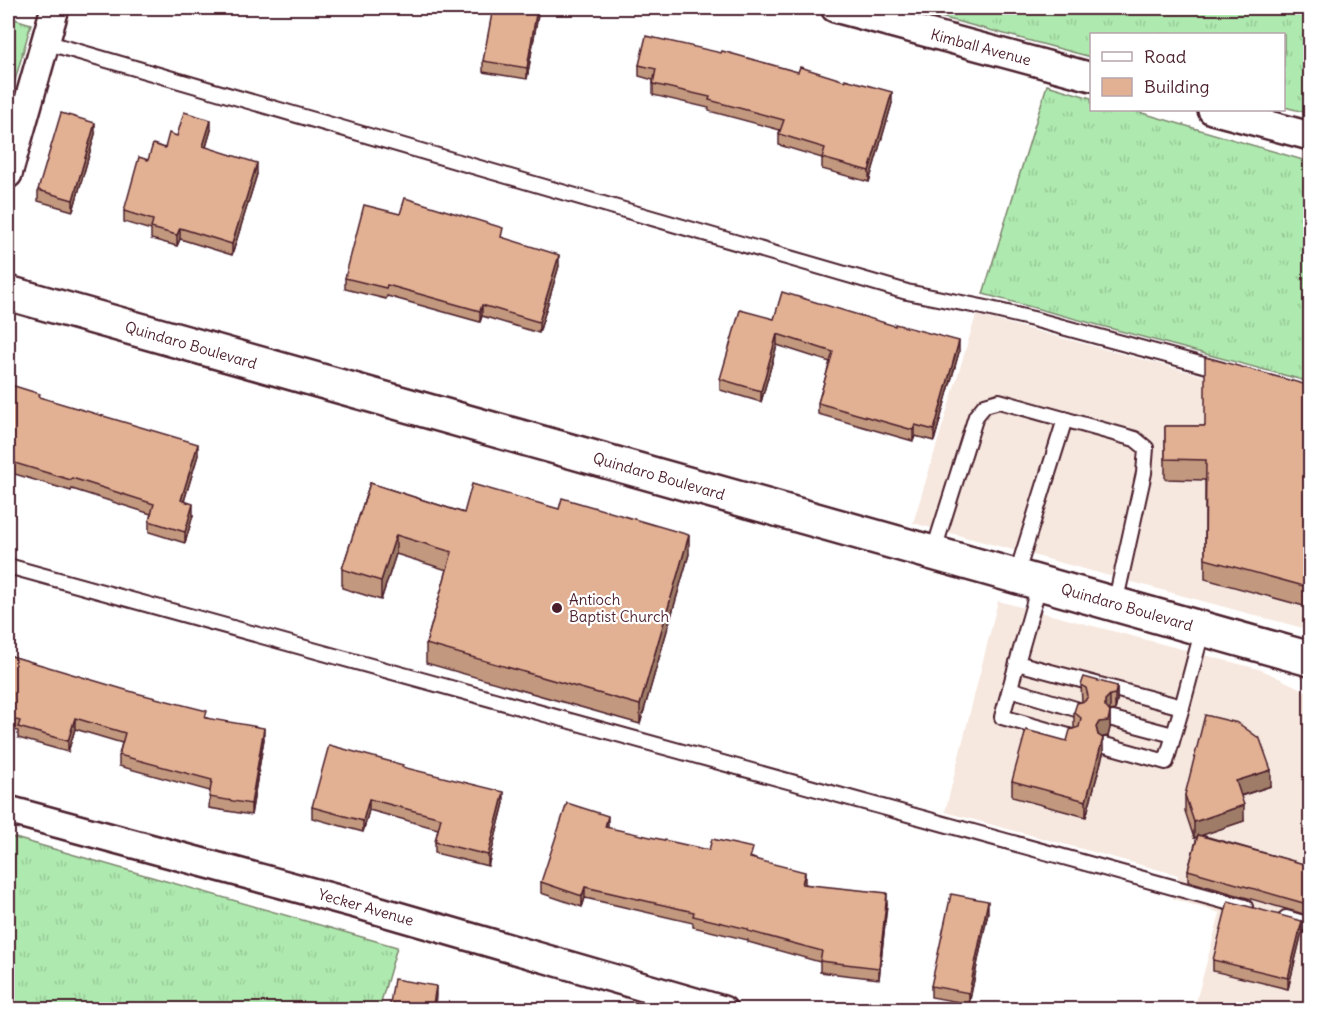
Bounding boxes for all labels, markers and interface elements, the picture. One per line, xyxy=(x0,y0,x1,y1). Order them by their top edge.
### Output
street label: Kimball Avenue xyxy=(929,24,1033,70)
legend xyxy=(1090,33,1285,111)
text: Road xyxy=(1144,45,1187,68)
text: Building xyxy=(1144,75,1209,98)
street label: Quindaro Boulevard xyxy=(123,317,259,373)
street label: Quindaro Boulevard xyxy=(591,448,727,504)
street label: Quindaro Boulevard xyxy=(1059,579,1195,635)
place label: Antioch Baptist Church xyxy=(569,590,670,626)
marker: Antioch Baptist Church xyxy=(550,601,564,615)
street label: Yecker Avenue xyxy=(316,884,416,930)

